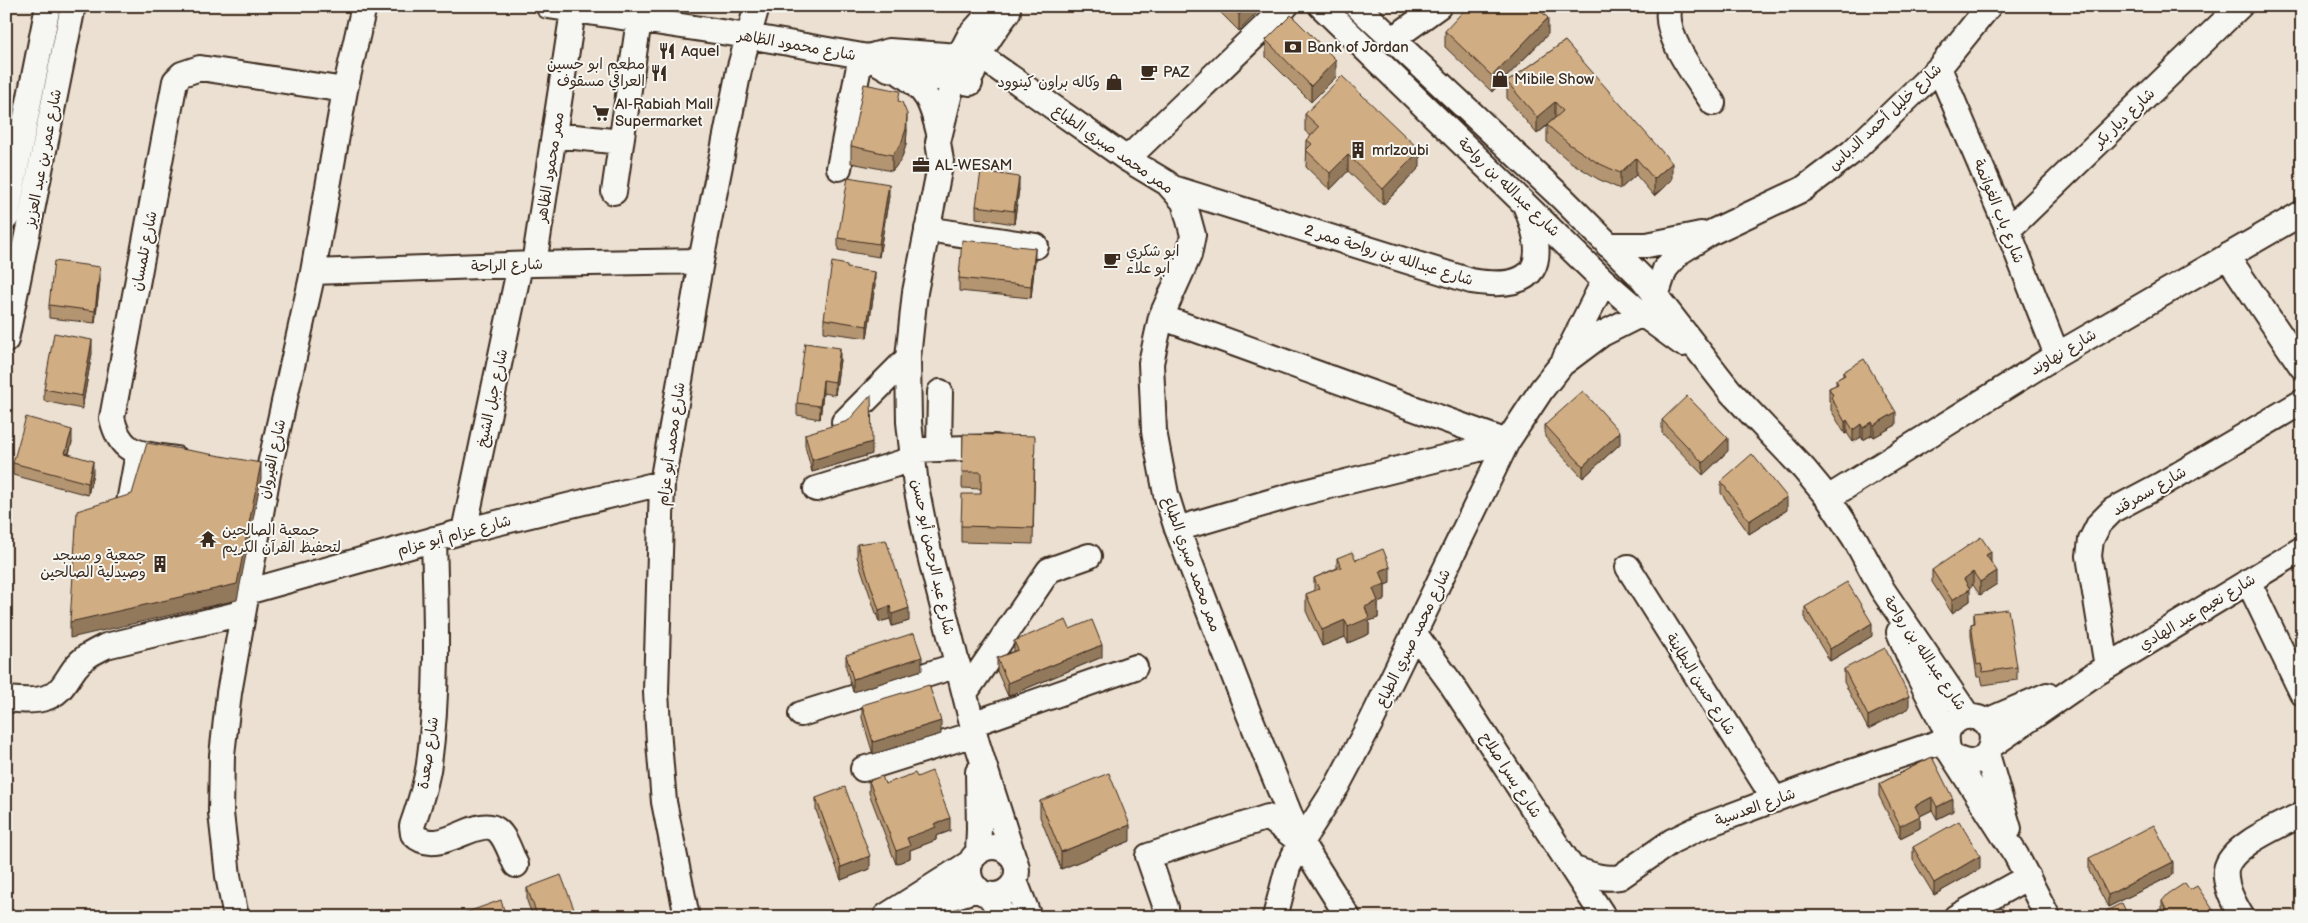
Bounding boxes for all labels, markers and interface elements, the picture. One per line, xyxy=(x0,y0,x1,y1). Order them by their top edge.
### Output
street label: شارع محمود الظاهر xyxy=(735,25,857,65)
bank icon: Bank of Jordan xyxy=(1283,37,1303,57)
place label: Bank of Jordan xyxy=(1307,38,1409,57)
restaurant icon: Aquel xyxy=(657,41,677,61)
place label: Aquel xyxy=(681,42,719,61)
place label: مطعم ابو حسين العراقي مسقوف xyxy=(547,55,645,91)
street label: شارع خليل أحمد الدباس xyxy=(1825,60,1946,175)
cafe icon: PAZ xyxy=(1139,62,1159,82)
restaurant icon: مطعم ابو حسين العراقي مسقوف xyxy=(649,63,669,83)
place label: PAZ xyxy=(1163,63,1191,82)
shop icon: Mibile Show xyxy=(1490,69,1510,89)
place label: Mibile Show xyxy=(1514,70,1594,89)
shop icon: وكاله براون كينوود xyxy=(1104,72,1124,92)
place label: وكاله براون كينوود xyxy=(997,73,1100,92)
street label: شارع ديار بكر xyxy=(2088,84,2159,154)
street label: شارع عمر بن عبد العزيز xyxy=(20,87,66,231)
place label: Al-Rabiah Mall Supermarket xyxy=(615,95,713,131)
street label: ممر محمد صبري الطباع xyxy=(1048,101,1177,199)
supermarket icon: Al-Rabiah Mall Supermarket xyxy=(591,103,611,123)
street label: ممر محمود الظاهر xyxy=(532,111,569,225)
street label: شارع عبدالله بن رواحة xyxy=(1454,134,1564,241)
building icon: mrlzoubi xyxy=(1348,140,1368,160)
place label: mrlzoubi xyxy=(1372,141,1429,160)
office icon: AL-WESAM xyxy=(911,155,931,175)
place label: AL-WESAM xyxy=(935,156,1013,175)
street label: شارع باب الغوانمة xyxy=(1969,156,2028,266)
street label: شارع تلمسان xyxy=(127,210,162,293)
street label: شارع عبدالله بن رواحة ممر 2 xyxy=(1302,221,1476,290)
place label: ابو شكري ابو علاء xyxy=(1126,242,1180,278)
cafe icon: ابو شكري ابو علاء xyxy=(1102,250,1122,270)
street label: شارع الراحة xyxy=(471,255,543,276)
street label: شارع نهاوند xyxy=(2026,325,2100,380)
street label: شارع جبل الشيخ xyxy=(473,347,512,449)
street label: شارع محمد أبو عزام xyxy=(653,381,691,507)
street label: شارع القيروان xyxy=(255,417,290,501)
street label: شارع سمرقند xyxy=(2109,463,2190,520)
street label: شارع عبد الرحمن أبو حسن xyxy=(907,477,958,637)
street label: ممر محمد صبري الطباع xyxy=(1157,494,1225,635)
street label: شارع عزام أبو عزام xyxy=(395,511,513,561)
place label: جمعية الصالحين لتحفيظ القرآن الكريم xyxy=(222,521,341,559)
temple icon: جمعية الصالحين لتحفيظ القرآن الكريم xyxy=(198,529,218,549)
place label: جمعية و مسجد وصيدلية الصالحين xyxy=(40,546,146,582)
building icon: جمعية و مسجد وصيدلية الصالحين xyxy=(150,554,170,574)
street label: شارع محمد صبري الطباع xyxy=(1372,566,1456,711)
street label: شارع نعيم عبد الهادي xyxy=(2135,570,2260,656)
street label: شارع عبدالله بن رواحة xyxy=(1879,592,1970,714)
street label: شارع حسن البطاينة xyxy=(1662,630,1740,739)
street label: شارع صعدة xyxy=(414,716,443,791)
street label: شارع يسرا صلاح xyxy=(1476,729,1545,822)
street label: شارع العدسية xyxy=(1712,784,1798,831)

